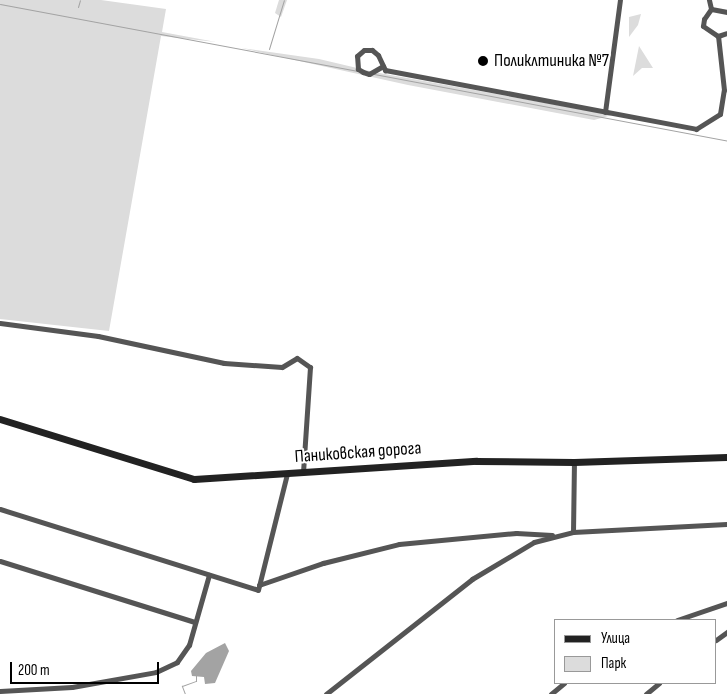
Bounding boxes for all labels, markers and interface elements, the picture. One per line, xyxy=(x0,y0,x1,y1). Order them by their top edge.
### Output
place label: Поликлтиника №7 xyxy=(494,50,609,72)
marker: Поликлтиника №7 xyxy=(476,54,490,68)
street label: Паниковская дорога xyxy=(294,438,422,468)
legend xyxy=(554,619,717,684)
text: Улица xyxy=(601,629,630,648)
scale bar xyxy=(12,652,161,684)
text: Парк xyxy=(601,654,626,673)
text: 200 m xyxy=(18,661,50,680)

